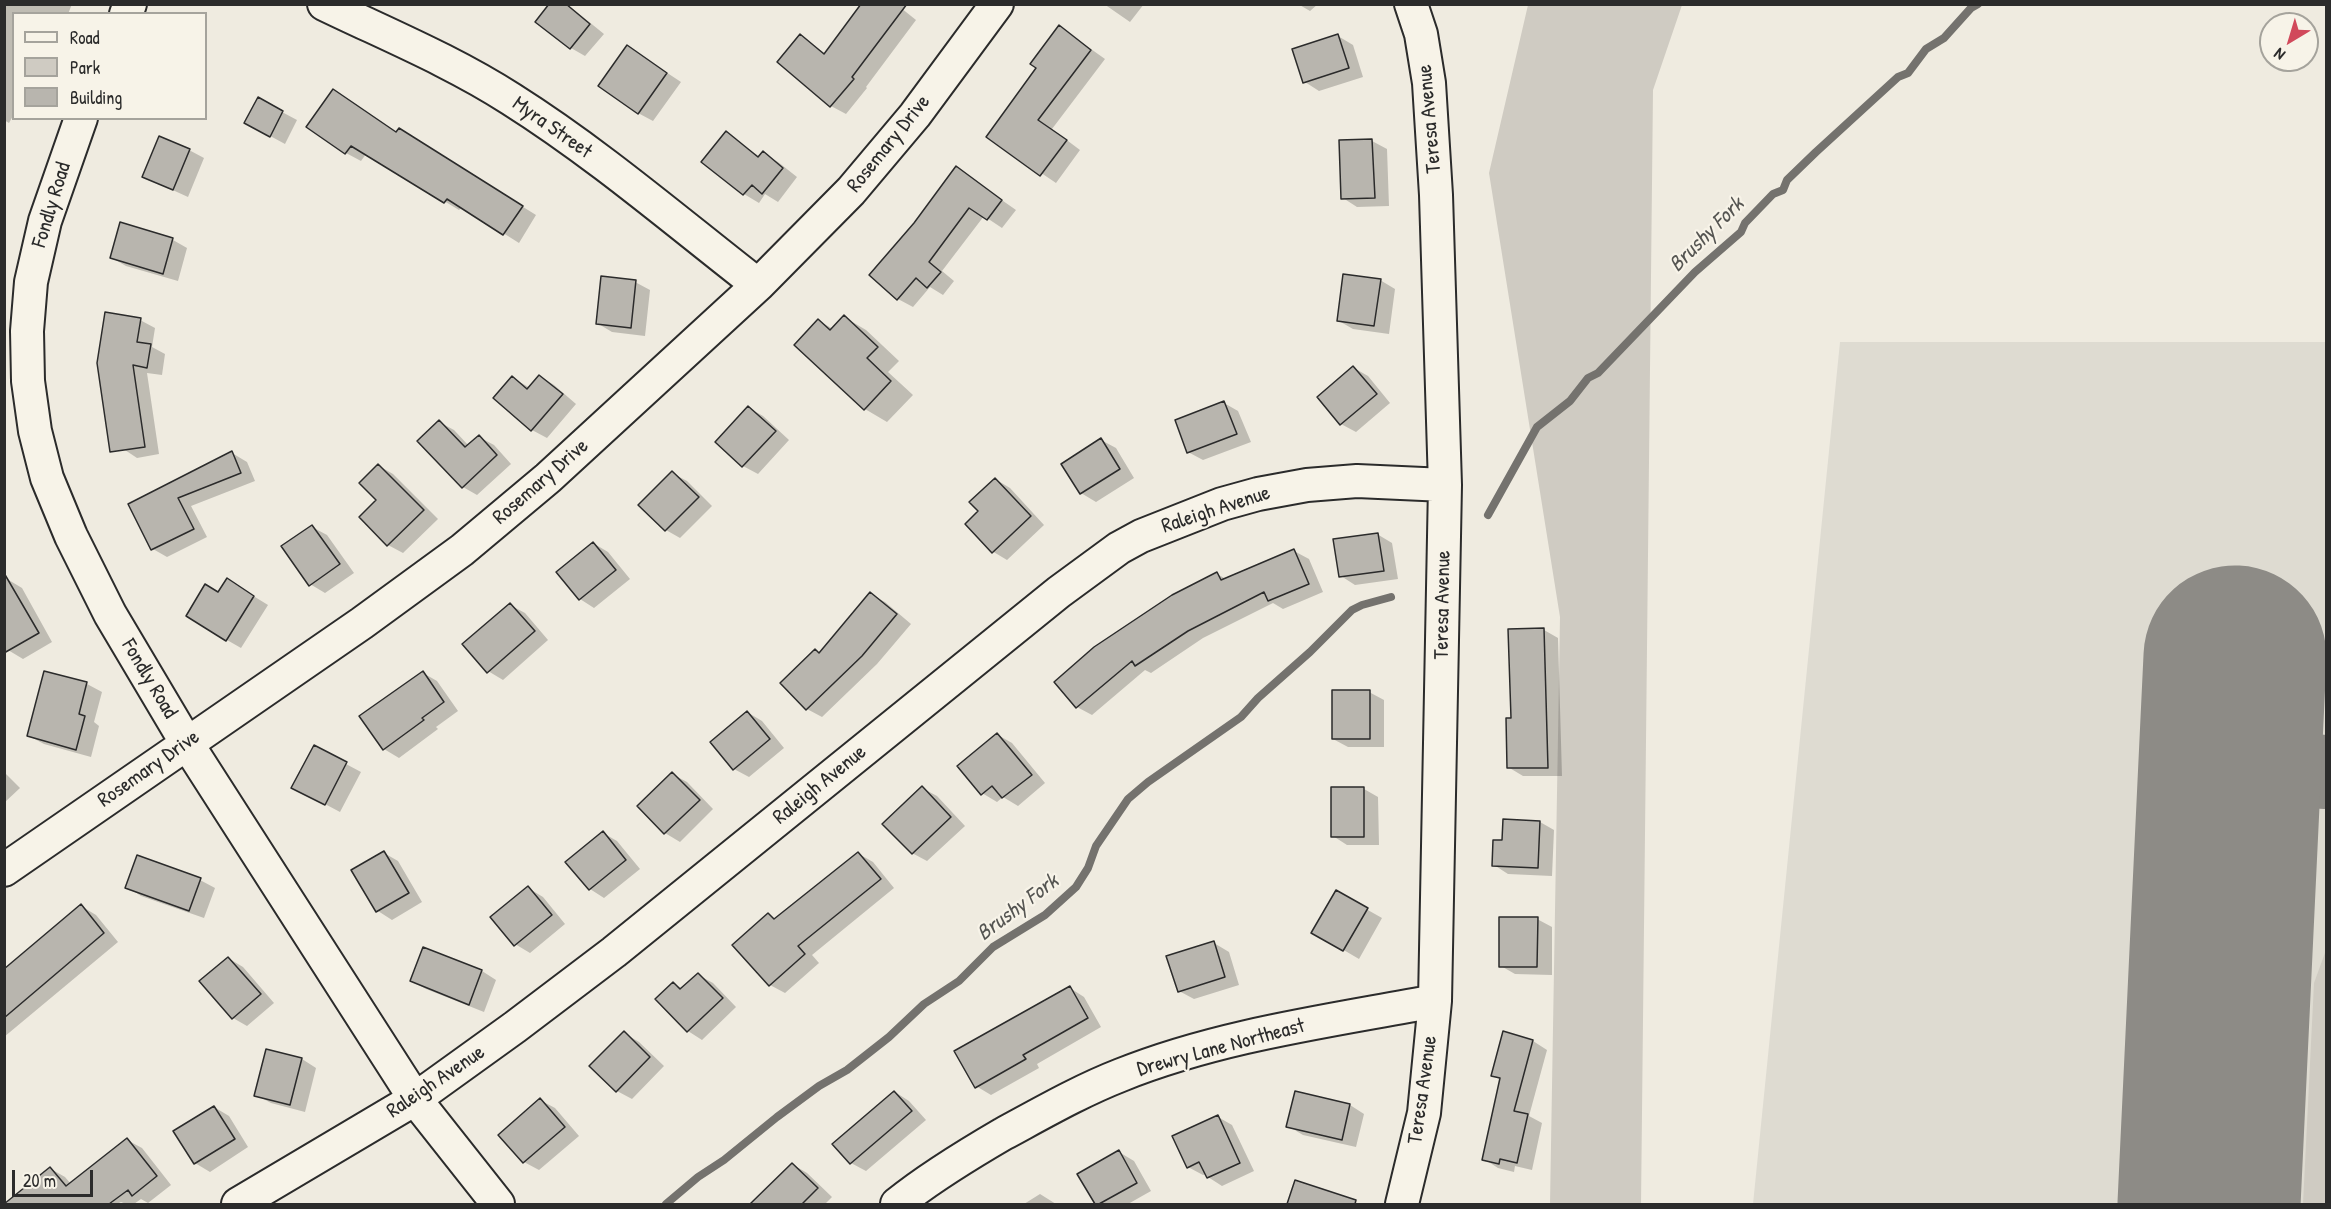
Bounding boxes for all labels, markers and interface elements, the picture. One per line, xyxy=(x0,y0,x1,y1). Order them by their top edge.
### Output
legend xyxy=(12,12,207,120)
north arrow xyxy=(2259,12,2319,72)
text: Road xyxy=(70,25,100,50)
text: N xyxy=(2269,43,2289,66)
text: Park xyxy=(70,55,100,80)
street label: Teresa Avenue xyxy=(1413,64,1447,174)
text: Building xyxy=(70,85,122,110)
street label: Rosemary Drive xyxy=(842,90,936,198)
street label: Myra Street xyxy=(507,91,597,165)
street label: Fondly Road xyxy=(27,159,77,251)
water label: Brushy Fork xyxy=(1664,192,1750,278)
street label: Rosemary Drive xyxy=(488,434,594,530)
street label: Raleigh Avenue xyxy=(1159,481,1273,539)
street label: Teresa Avenue xyxy=(1429,550,1457,660)
street label: Fondly Road xyxy=(116,635,182,723)
street label: Rosemary Drive xyxy=(93,725,205,813)
street label: Raleigh Avenue xyxy=(768,740,872,830)
water label: Brushy Fork xyxy=(972,869,1064,947)
street label: Drewry Lane Northeast xyxy=(1135,1014,1307,1082)
street label: Teresa Avenue xyxy=(1403,1034,1443,1146)
street label: Raleigh Avenue xyxy=(382,1040,490,1124)
scale bar xyxy=(15,1158,96,1196)
text: 20 m xyxy=(23,1168,56,1193)

